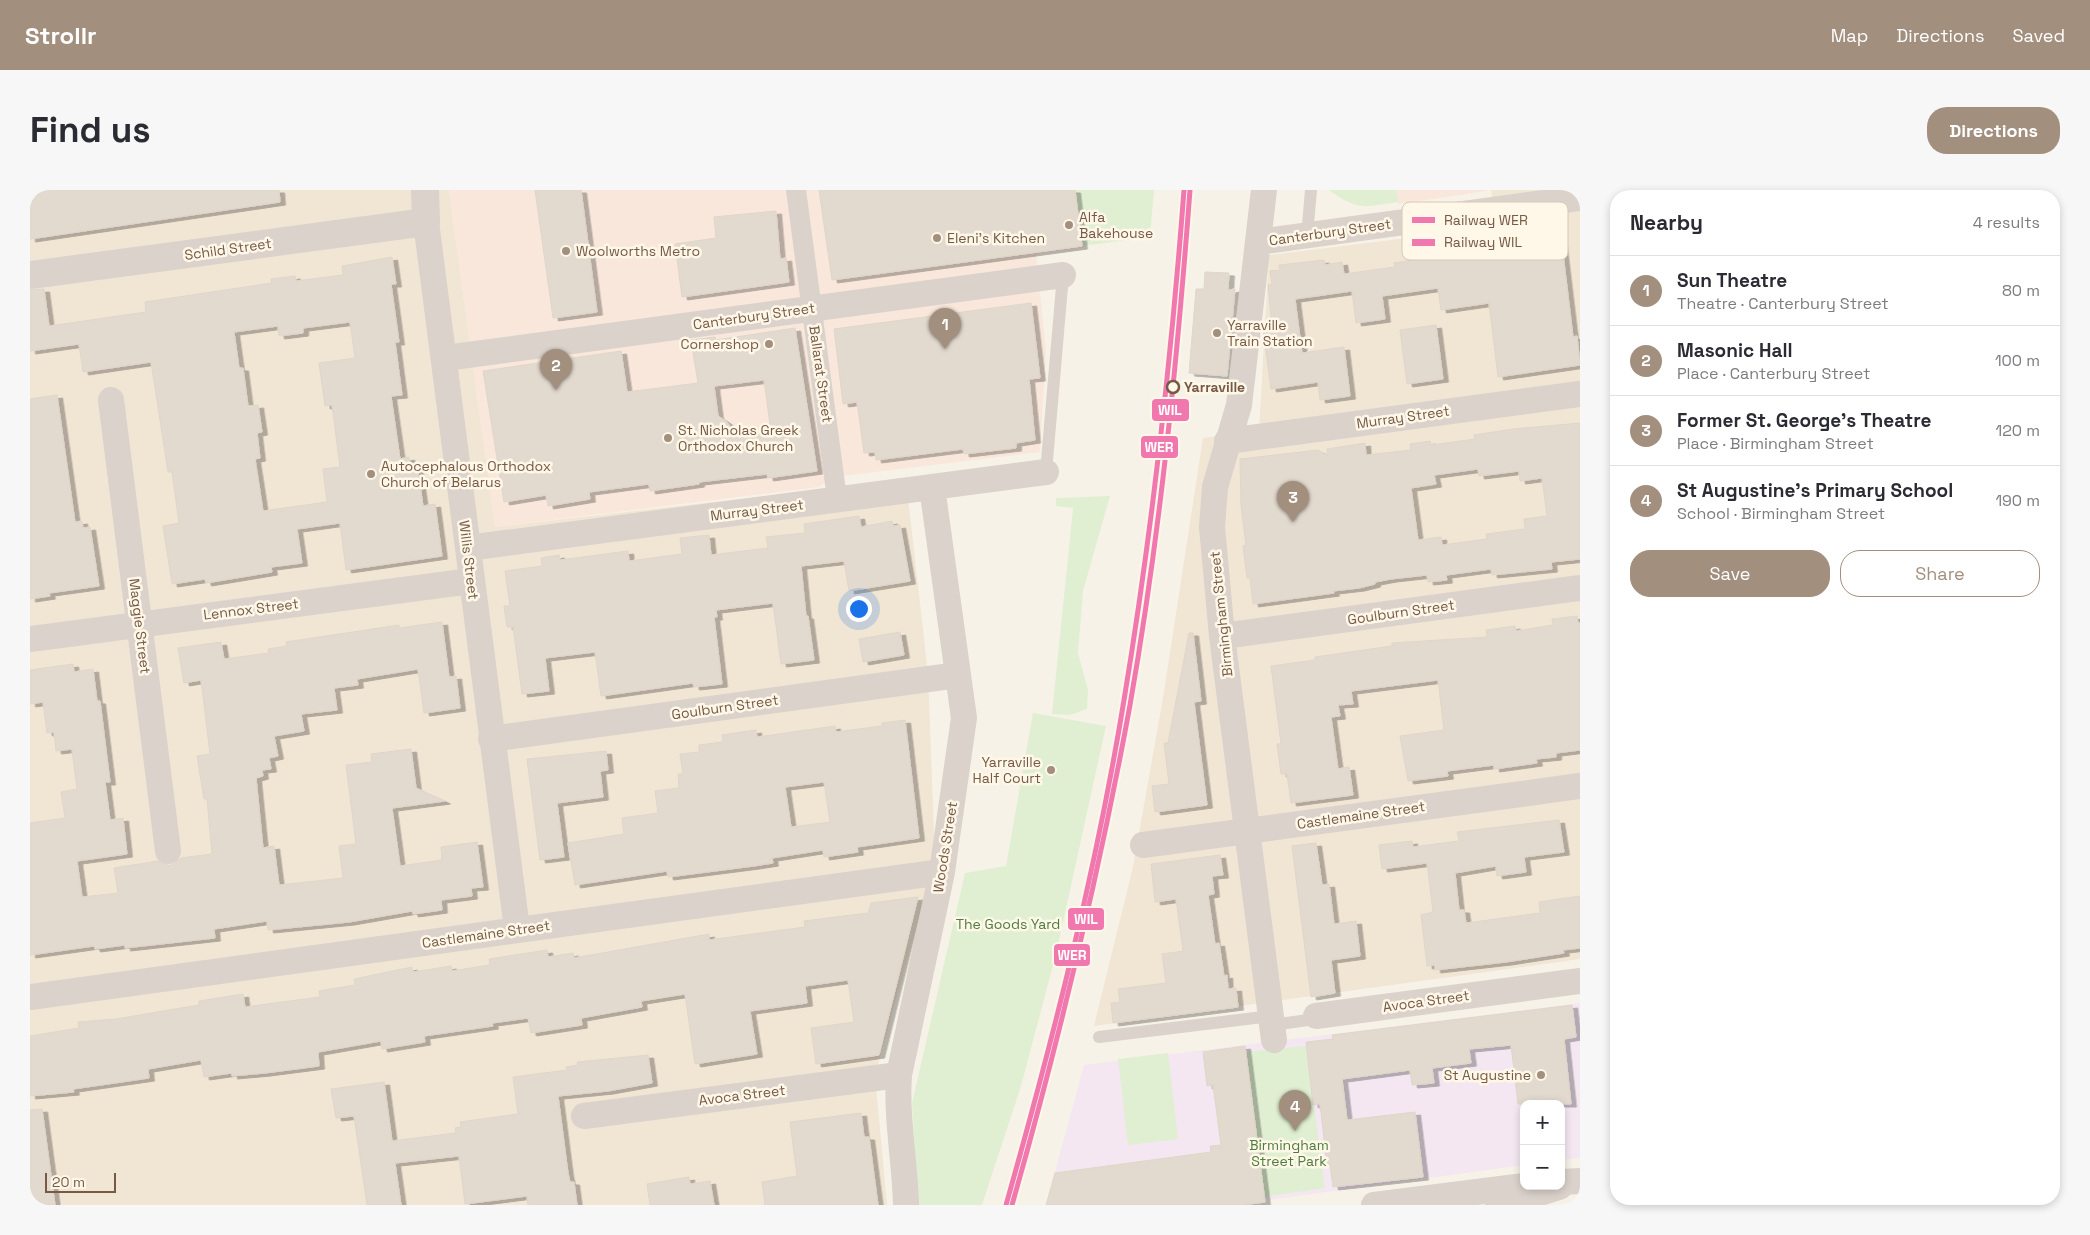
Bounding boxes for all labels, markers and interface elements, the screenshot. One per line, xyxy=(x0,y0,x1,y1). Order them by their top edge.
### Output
text: Strollr xyxy=(25,20,97,51)
text: Map xyxy=(1831,24,1868,47)
text: Directions xyxy=(1896,24,1985,47)
text: Saved xyxy=(2013,24,2065,47)
button: Directions xyxy=(1927,107,2060,154)
text: Find us xyxy=(30,108,151,152)
legend xyxy=(1402,202,1568,260)
place label: Alfa Bakehouse xyxy=(1079,208,1153,242)
text: Nearby xyxy=(1630,209,1703,236)
text: Railway WER xyxy=(1444,211,1528,229)
text: 4 results xyxy=(1973,212,2040,233)
street label: Canterbury Street xyxy=(1268,215,1392,249)
marker: Alfa Bakehouse xyxy=(1063,219,1075,231)
place label: Eleni's Kitchen xyxy=(947,229,1045,247)
marker: Eleni's Kitchen xyxy=(931,232,943,244)
text: Railway WIL xyxy=(1444,233,1522,251)
street label: Schild Street xyxy=(183,234,273,264)
place label: Woolworths Metro xyxy=(576,242,700,260)
marker: Woolworths Metro xyxy=(560,245,572,257)
text: Sun Theatre xyxy=(1677,268,1787,293)
text: 1 xyxy=(1642,280,1650,301)
text: 80 m xyxy=(2002,280,2040,301)
text: Theatre · Canterbury Street xyxy=(1677,293,1889,314)
street label: Canterbury Street xyxy=(692,299,816,333)
pin: 1 xyxy=(929,308,961,349)
place label: Yarraville Train Station xyxy=(1227,316,1313,350)
street label: Ballarat Street xyxy=(805,324,837,424)
marker: Yarraville Train Station xyxy=(1211,327,1223,339)
place label: Cornershop xyxy=(680,335,759,353)
marker: Cornershop xyxy=(763,338,775,350)
text: Masonic Hall xyxy=(1677,338,1793,363)
pin: 2 xyxy=(540,349,572,390)
text: 2 xyxy=(1641,350,1651,371)
text: 100 m xyxy=(1995,350,2040,371)
text: Place · Canterbury Street xyxy=(1677,363,1870,384)
place label: Yarraville xyxy=(1184,378,1245,396)
marker: Yarraville xyxy=(1166,380,1180,394)
line badge: WIL xyxy=(1151,398,1190,422)
text: WIL xyxy=(1158,401,1182,419)
street label: Murray Street xyxy=(1355,402,1451,432)
text: Former St. George's Theatre xyxy=(1677,408,1931,433)
text: 3 xyxy=(1641,420,1651,441)
text: 120 m xyxy=(1996,420,2040,441)
place label: St. Nicholas Greek Orthodox Church xyxy=(678,421,799,455)
marker: St. Nicholas Greek Orthodox Church xyxy=(662,432,674,444)
text: Place · Birmingham Street xyxy=(1677,433,1874,454)
line badge: WER xyxy=(1140,435,1179,459)
text: WER xyxy=(1144,438,1174,456)
place label: Autocephalous Orthodox Church of Belarus xyxy=(381,457,551,491)
marker: Autocephalous Orthodox Church of Belarus xyxy=(365,468,377,480)
text: St Augustine's Primary School xyxy=(1677,478,1953,503)
pin: 3 xyxy=(1277,481,1309,522)
text: 4 xyxy=(1641,490,1651,511)
text: 190 m xyxy=(1995,490,2040,511)
street label: Murray Street xyxy=(709,495,805,525)
text: School · Birmingham Street xyxy=(1677,503,1885,524)
street label: Willis Street xyxy=(455,519,483,601)
street label: Birmingham Street xyxy=(1205,550,1237,678)
button: Save xyxy=(1630,550,1830,597)
button: Share xyxy=(1840,550,2040,597)
street label: Maggie Street xyxy=(125,577,155,675)
street label: Lennox Street xyxy=(202,594,300,624)
your location xyxy=(846,596,872,622)
street label: Goulburn Street xyxy=(1346,596,1456,628)
street label: Goulburn Street xyxy=(670,691,780,723)
place label: Yarraville Half Court xyxy=(973,753,1041,787)
marker: Yarraville Half Court xyxy=(1045,764,1057,776)
street label: Castlemaine Street xyxy=(1296,797,1426,833)
street label: Woods Street xyxy=(929,800,961,894)
line badge: WIL xyxy=(1067,907,1105,931)
text: WIL xyxy=(1074,910,1098,928)
park label: The Goods Yard xyxy=(956,915,1060,933)
street label: Castlemaine Street xyxy=(421,916,551,952)
line badge: WER xyxy=(1053,943,1091,967)
text: WER xyxy=(1057,946,1087,964)
street label: Avoca Street xyxy=(1382,986,1470,1016)
place label: St Augustine xyxy=(1444,1066,1531,1084)
marker: St Augustine xyxy=(1535,1069,1547,1081)
street label: Avoca Street xyxy=(698,1081,786,1109)
pin: 4 xyxy=(1279,1090,1311,1131)
map controls xyxy=(1520,1100,1565,1190)
button: + xyxy=(1520,1100,1565,1145)
park label: Birmingham Street Park xyxy=(1249,1136,1329,1170)
button: − xyxy=(1520,1145,1565,1190)
scale bar xyxy=(45,1170,116,1193)
text: 20 m xyxy=(52,1173,85,1191)

